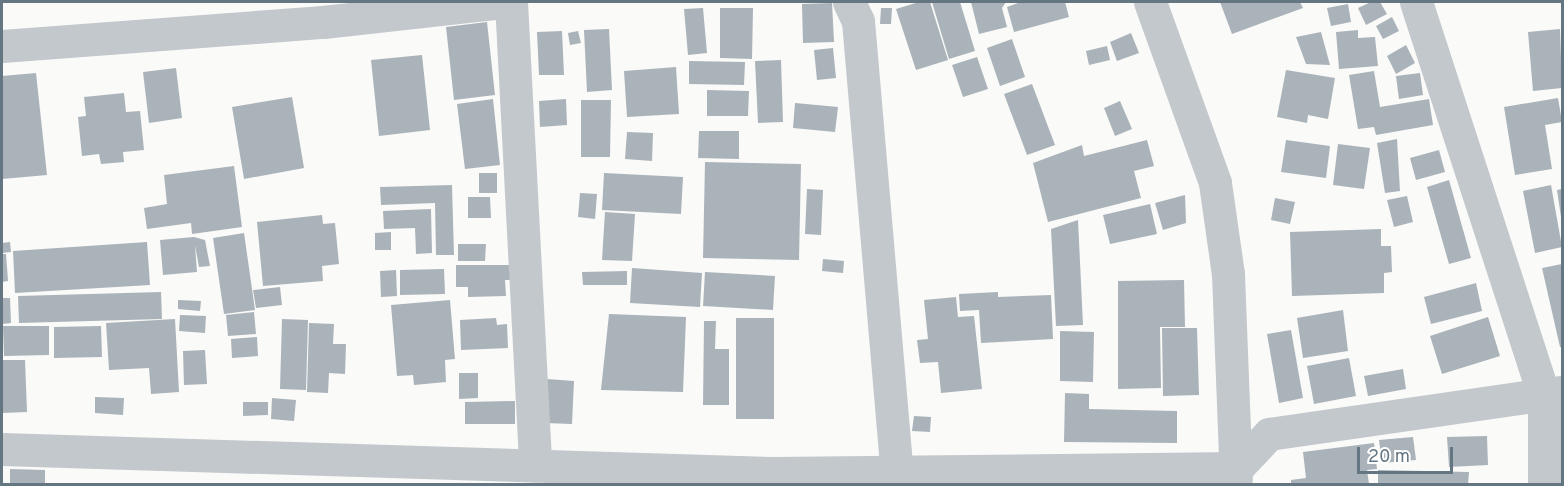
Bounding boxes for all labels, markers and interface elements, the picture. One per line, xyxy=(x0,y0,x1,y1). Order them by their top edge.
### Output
scale bar xyxy=(1360,435,1456,473)
text: 20 m xyxy=(1368,446,1410,469)

